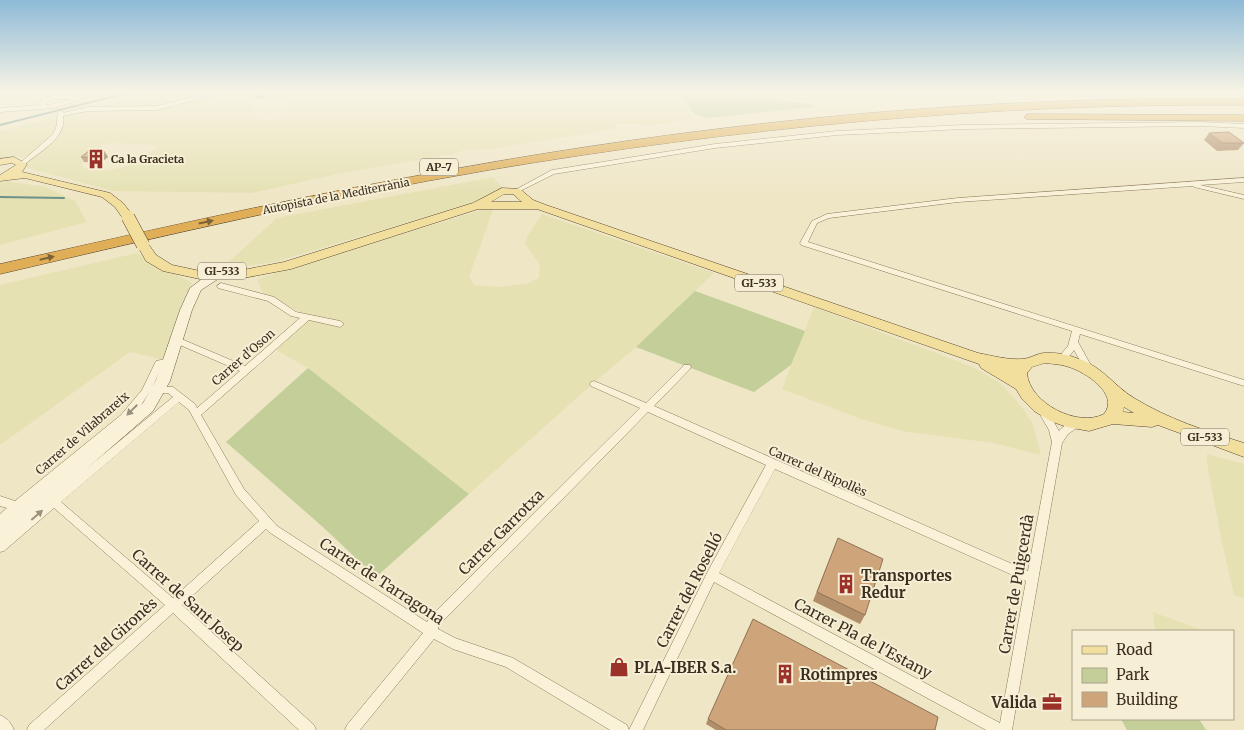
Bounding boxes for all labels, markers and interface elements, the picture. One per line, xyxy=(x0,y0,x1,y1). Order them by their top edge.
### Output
building icon: Ca la Gracieta xyxy=(85,148,107,170)
place label: Ca la Gracieta xyxy=(111,152,184,166)
road number: AP-7 xyxy=(420,158,458,176)
street label: Autopista de la Mediterrània xyxy=(260,175,411,217)
one-way arrow xyxy=(199,218,215,226)
one-way arrow xyxy=(40,254,55,262)
road number: GI-533 xyxy=(198,262,246,280)
road number: GI-533 xyxy=(735,274,783,292)
street label: Carrer d'Oson xyxy=(208,325,278,389)
street label: Carrer de Vilabrareix xyxy=(32,388,132,478)
one-way arrow xyxy=(126,404,138,416)
road number: GI-533 xyxy=(1181,428,1229,446)
street label: Carrer del Ripollès xyxy=(767,443,870,499)
street label: Carrer Garrotxa xyxy=(454,485,548,579)
one-way arrow xyxy=(31,510,43,521)
street label: Carrer de Puigcerdà xyxy=(994,513,1038,655)
street label: Carrer del Roselló xyxy=(652,529,726,651)
street label: Carrer de Tarragona xyxy=(316,534,448,628)
street label: Carrer de Sant Josep xyxy=(128,545,248,655)
place label: Transportes Redur xyxy=(861,566,952,602)
building icon: Transportes Redur xyxy=(835,573,857,595)
street label: Carrer del Gironès xyxy=(51,593,161,695)
street label: Carrer Pla de l'Estany xyxy=(791,594,935,682)
legend xyxy=(1072,630,1234,720)
text: Road xyxy=(1116,640,1152,659)
shop icon: PLA-IBER S.a. xyxy=(608,656,630,678)
place label: PLA-IBER S.a. xyxy=(634,658,736,677)
building icon: Rotimpres xyxy=(774,663,796,685)
place label: Rotimpres xyxy=(800,665,878,684)
text: Park xyxy=(1116,665,1150,684)
text: Building xyxy=(1116,690,1178,709)
office icon: Valida xyxy=(1041,691,1063,713)
place label: Valida xyxy=(991,693,1038,712)

